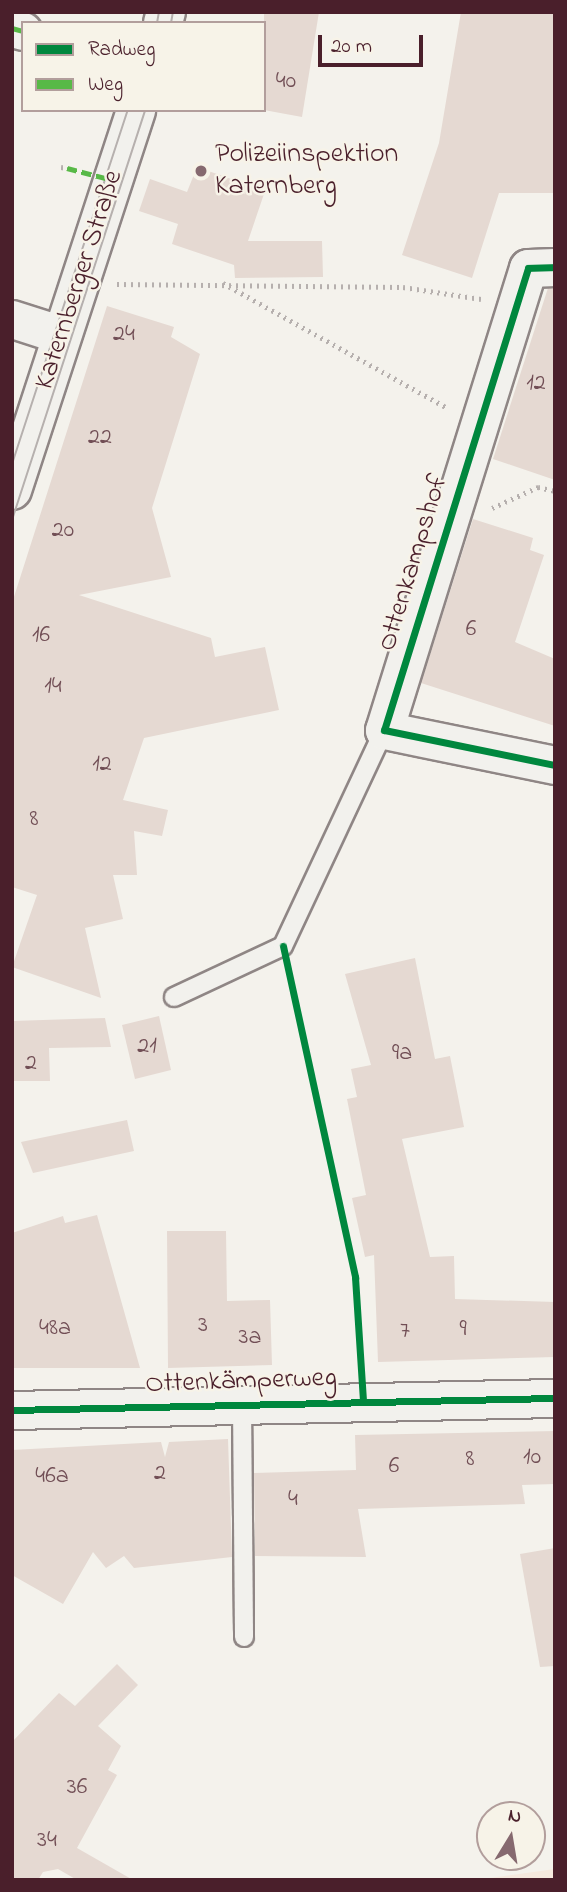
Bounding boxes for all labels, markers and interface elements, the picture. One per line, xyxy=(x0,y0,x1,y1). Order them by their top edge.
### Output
legend xyxy=(21,21,266,112)
scale bar xyxy=(322,21,427,65)
text: 20 m xyxy=(331,32,372,62)
text: Radweg xyxy=(88,35,155,65)
house number: 40 xyxy=(276,68,296,96)
text: Weg xyxy=(88,70,123,100)
place label: Polizeiinspektion Katernberg xyxy=(215,138,398,204)
marker: Polizeiinspektion Katernberg xyxy=(193,163,209,179)
street label: Katernberger Straße xyxy=(29,166,131,394)
house number: 24 xyxy=(113,321,135,349)
house number: 12 xyxy=(526,370,546,398)
house number: 22 xyxy=(88,424,112,452)
street label: Ottenkampshof xyxy=(371,471,457,655)
house number: 20 xyxy=(52,517,74,545)
house number: 6 xyxy=(466,616,476,644)
house number: 16 xyxy=(32,622,50,650)
house number: 14 xyxy=(44,673,62,701)
house number: 12 xyxy=(92,751,112,779)
house number: 8 xyxy=(30,806,38,834)
house number: 21 xyxy=(137,1033,157,1061)
house number: 9a xyxy=(392,1040,412,1068)
house number: 2 xyxy=(25,1050,37,1078)
house number: 3 xyxy=(198,1312,208,1340)
house number: 48a xyxy=(39,1315,71,1343)
house number: 9 xyxy=(459,1316,467,1344)
house number: 7 xyxy=(400,1318,410,1346)
house number: 3a xyxy=(239,1324,261,1352)
street label: Ottenkämperweg xyxy=(145,1362,337,1402)
house number: 10 xyxy=(523,1444,541,1472)
house number: 8 xyxy=(466,1446,474,1474)
house number: 6 xyxy=(389,1453,399,1481)
house number: 2 xyxy=(154,1460,166,1488)
house number: 46a xyxy=(35,1463,69,1491)
house number: 4 xyxy=(288,1486,298,1514)
house number: 36 xyxy=(67,1774,87,1802)
north arrow xyxy=(476,1801,546,1871)
text: N xyxy=(506,1802,524,1831)
house number: 34 xyxy=(37,1827,57,1855)

